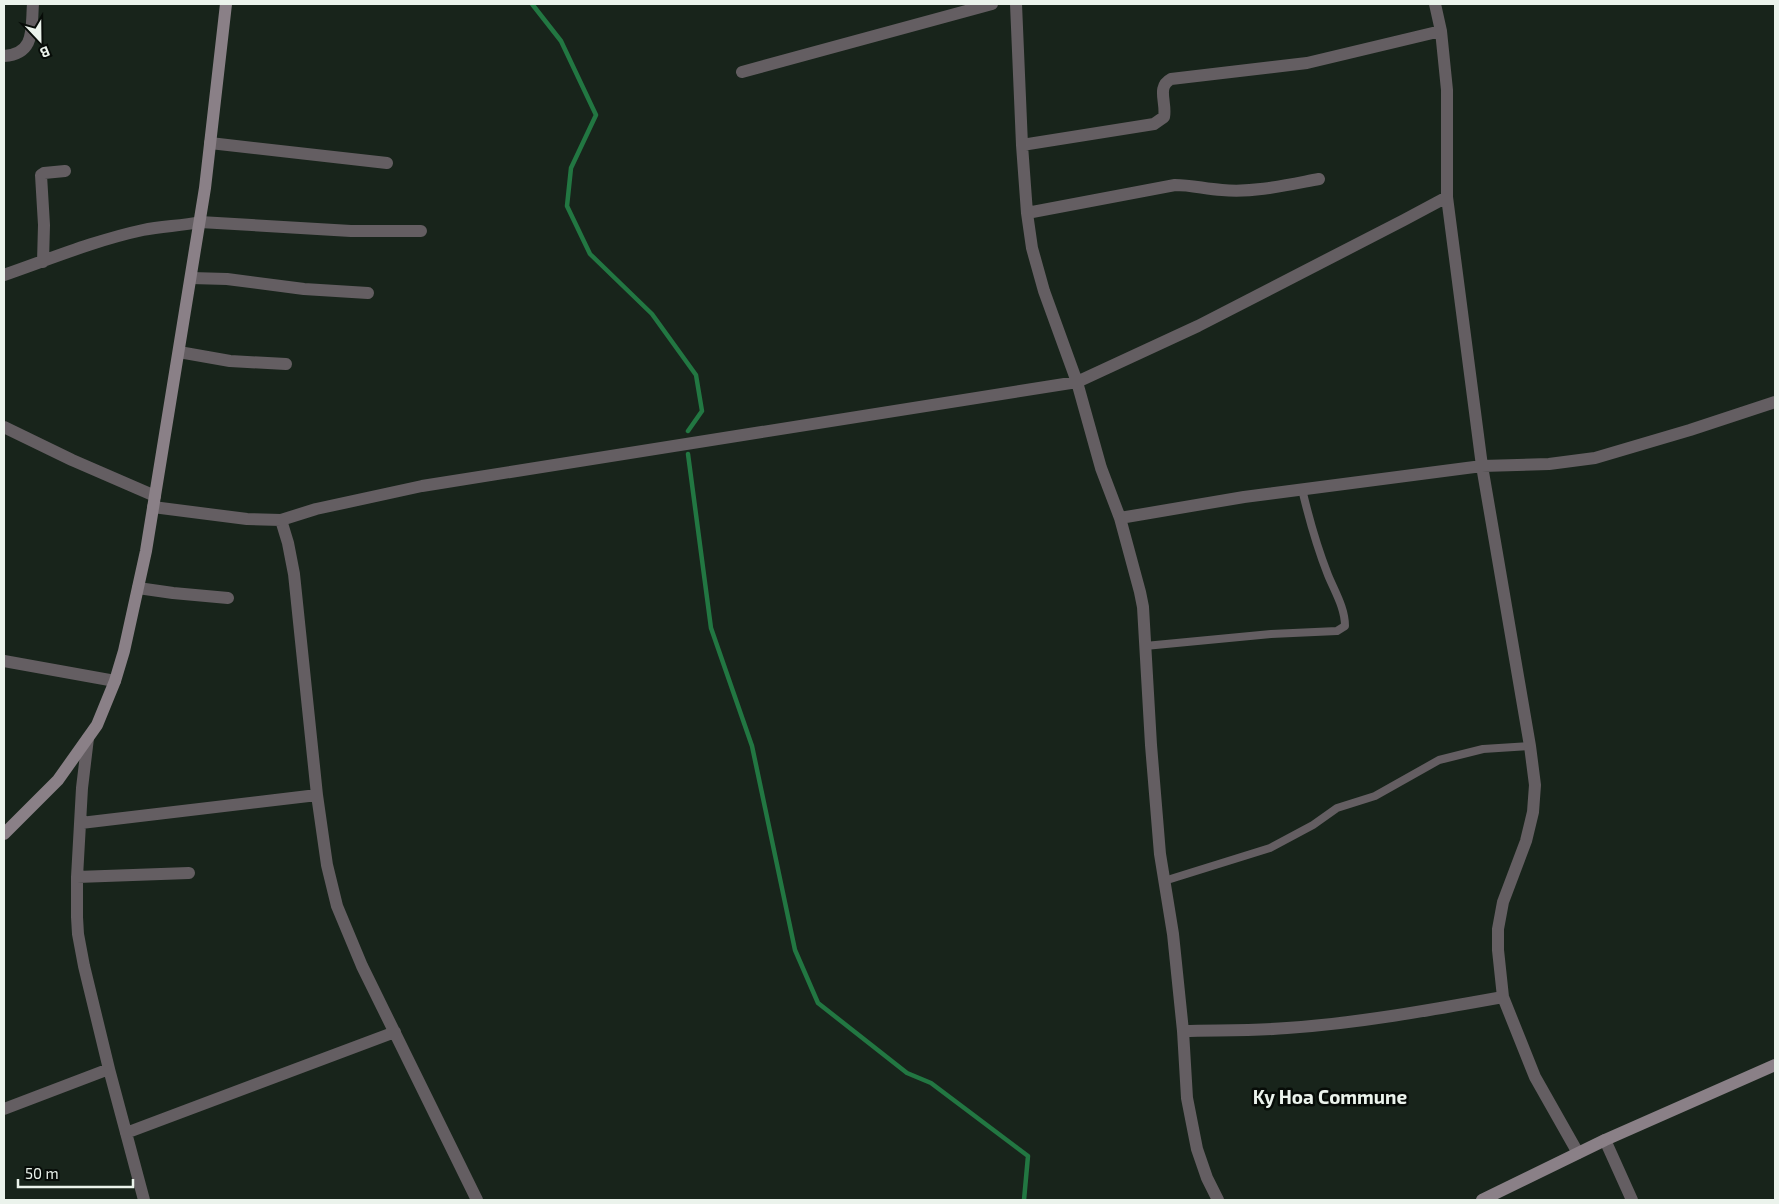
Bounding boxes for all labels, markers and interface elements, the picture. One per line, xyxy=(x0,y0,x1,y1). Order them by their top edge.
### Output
north arrow xyxy=(15,15,65,65)
text: B xyxy=(38,43,52,62)
district label: Ky Hoa Commune xyxy=(1253,1085,1408,1109)
scale bar xyxy=(18,1156,132,1188)
text: 50 m xyxy=(25,1164,59,1182)

